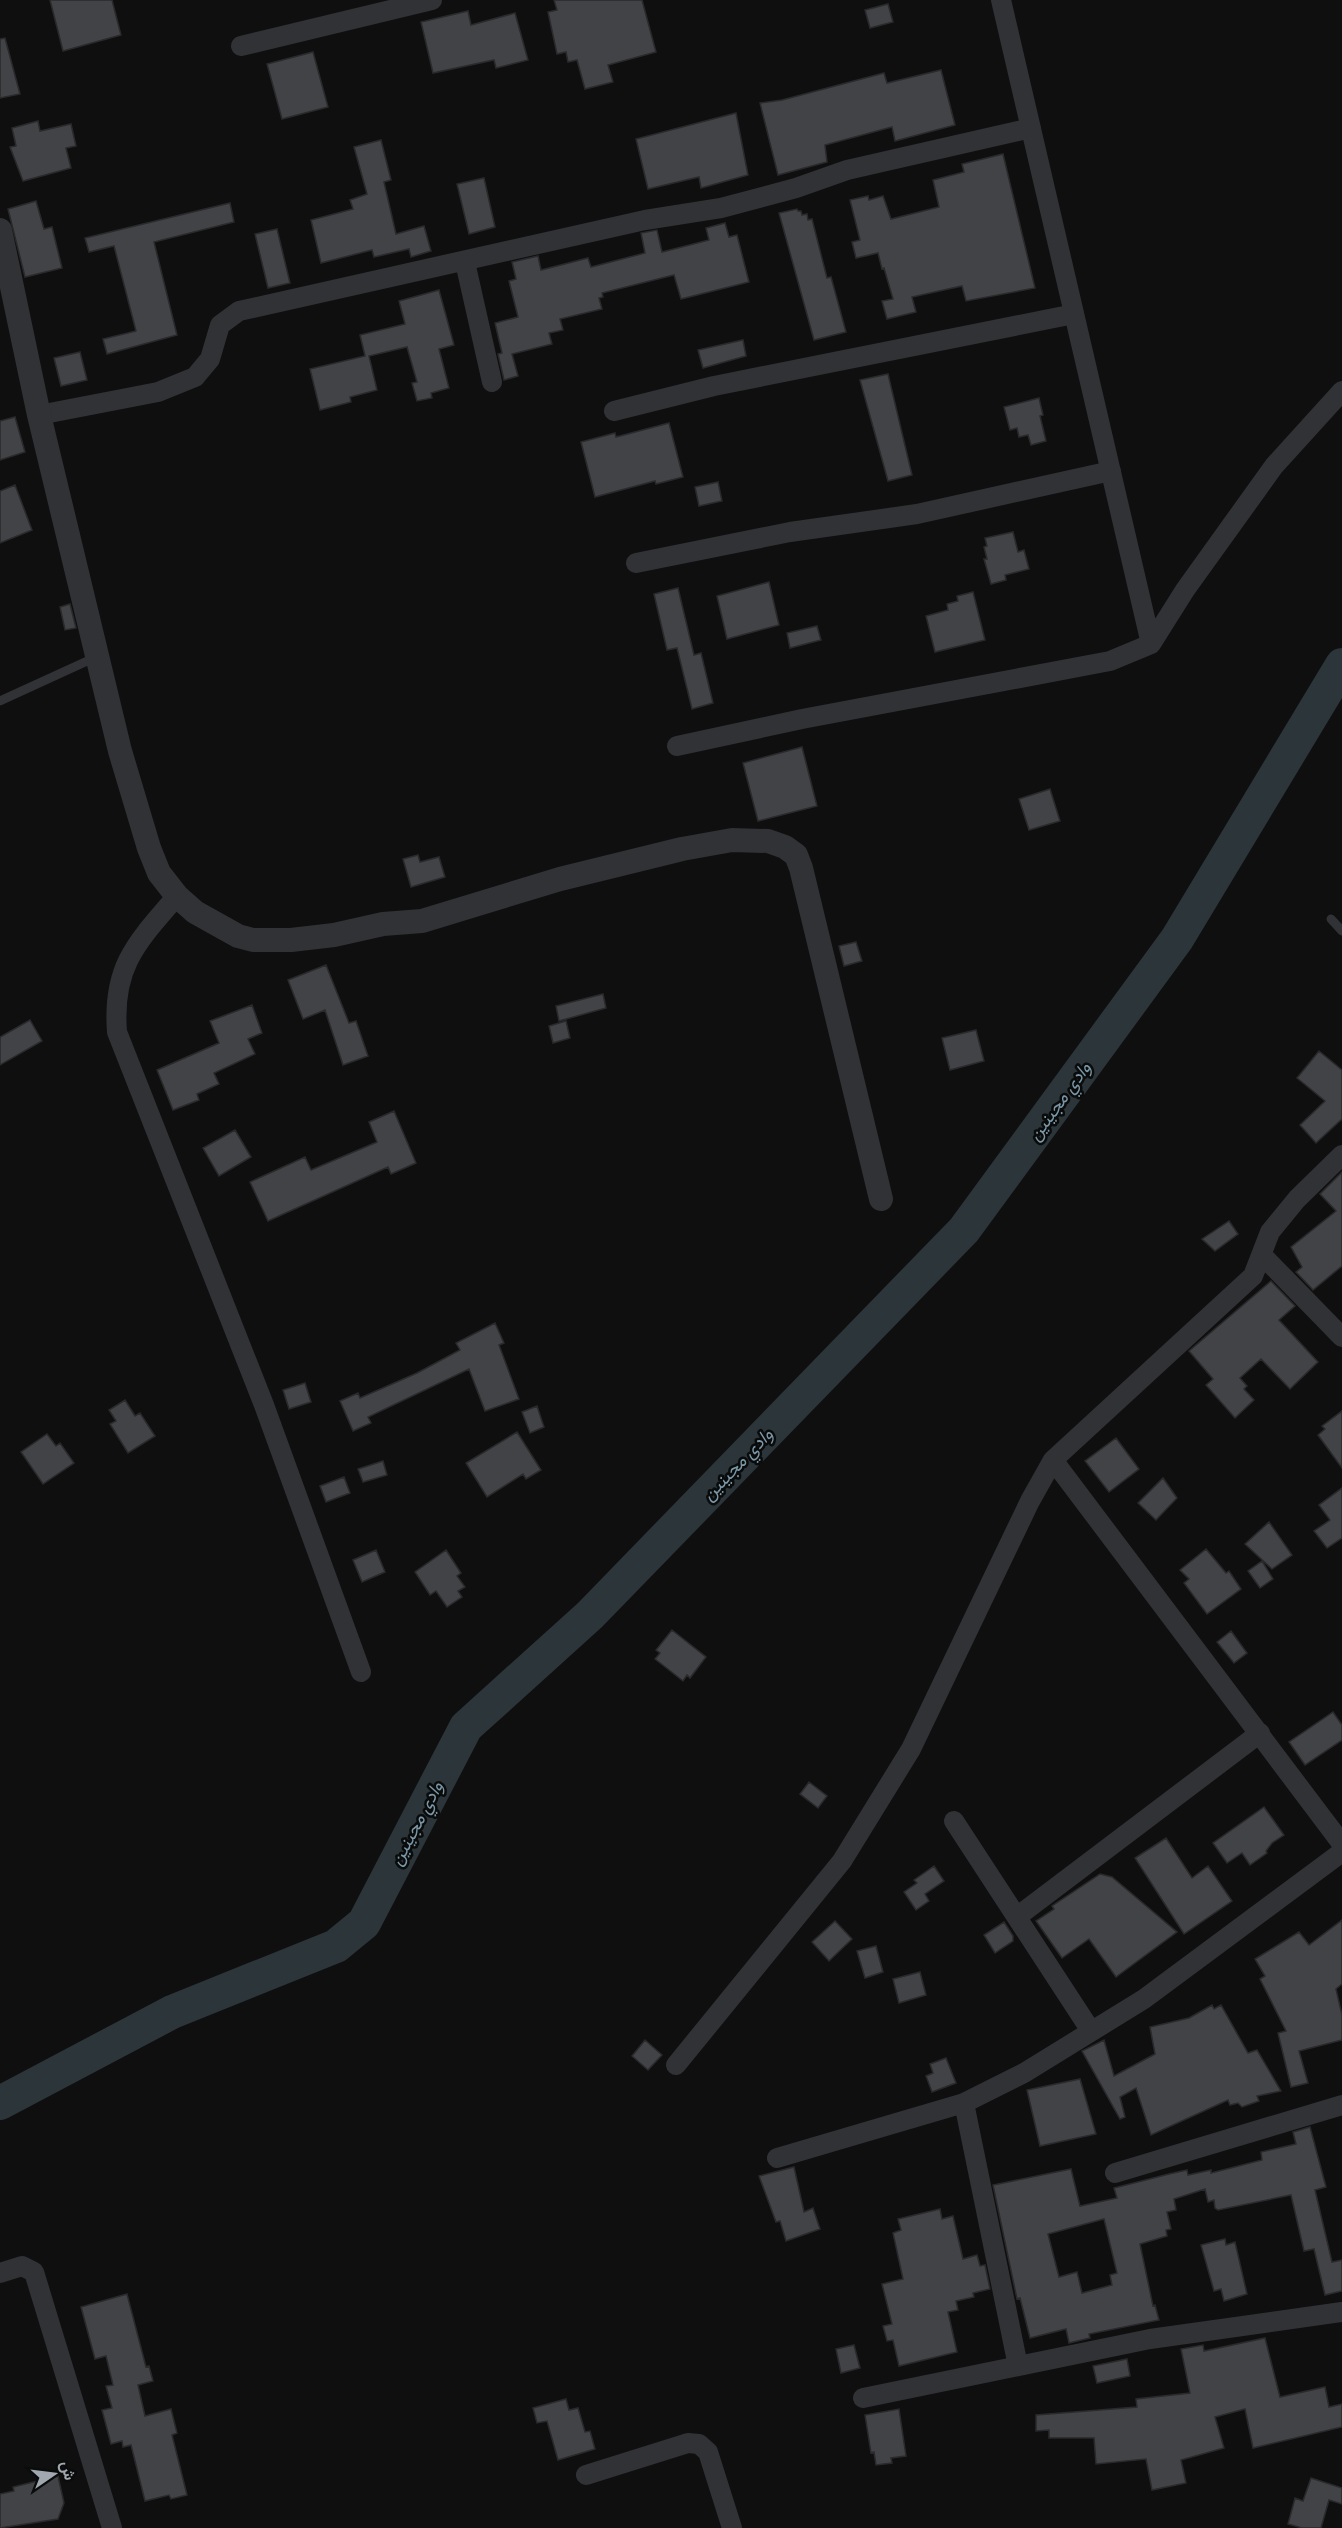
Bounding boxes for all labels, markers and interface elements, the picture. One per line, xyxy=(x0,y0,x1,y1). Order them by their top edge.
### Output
water label: وادي مجينين xyxy=(1023,1058,1099,1147)
water label: وادي مجينين xyxy=(697,1424,780,1508)
water label: وادي مجينين xyxy=(385,1777,451,1871)
north arrow xyxy=(24,2444,84,2504)
text: ش xyxy=(57,2459,80,2482)

